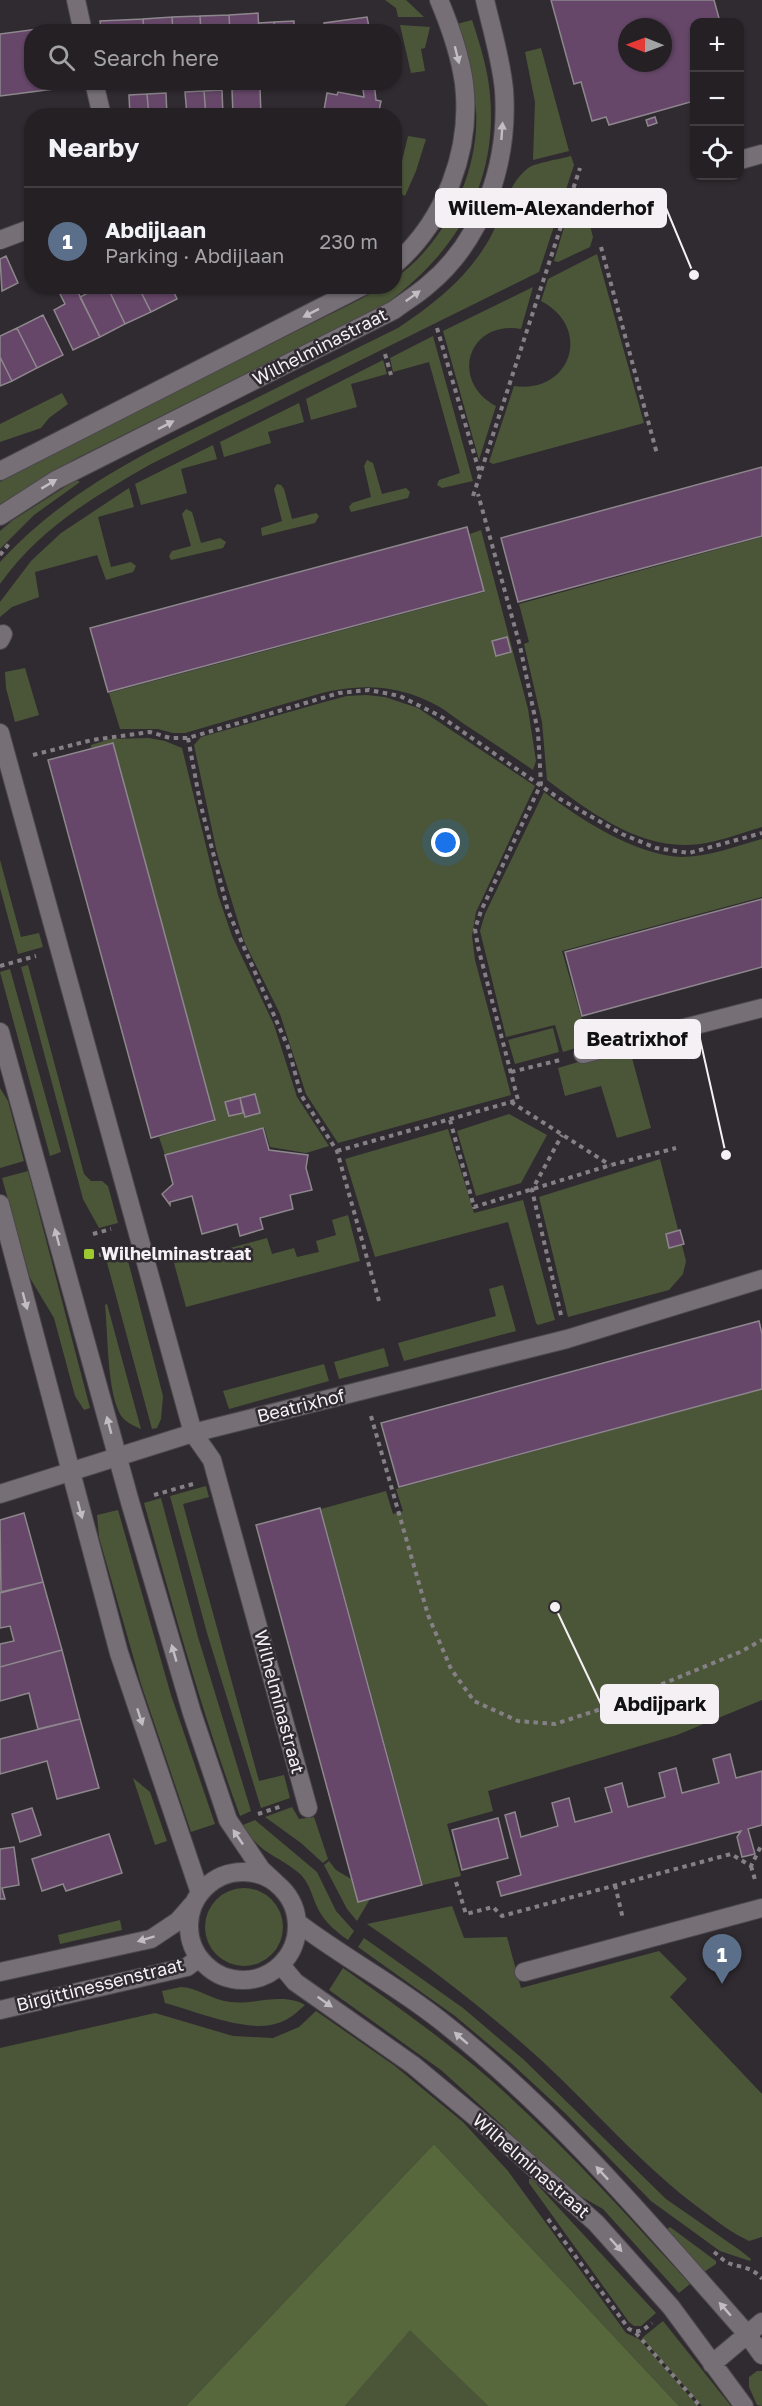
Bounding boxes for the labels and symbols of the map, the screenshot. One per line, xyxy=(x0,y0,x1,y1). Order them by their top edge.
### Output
north arrow xyxy=(618,18,672,72)
one-way arrow xyxy=(453,46,463,64)
one-way arrow xyxy=(498,121,507,140)
callout: Willem-Alexanderhof xyxy=(436,189,666,227)
text: Willem-Alexanderhof xyxy=(448,195,655,219)
one-way arrow xyxy=(404,290,420,302)
street label: Wilhelminastraat xyxy=(249,303,391,390)
one-way arrow xyxy=(303,309,320,318)
one-way arrow xyxy=(157,420,174,430)
one-way arrow xyxy=(41,479,57,490)
your location xyxy=(431,828,460,857)
callout: Beatrixhof xyxy=(575,1020,700,1058)
text: Beatrixhof xyxy=(586,1026,689,1050)
one-way arrow xyxy=(52,1228,61,1246)
place label: Wilhelminastraat xyxy=(101,1242,252,1264)
marker: Wilhelminastraat xyxy=(82,1247,96,1261)
one-way arrow xyxy=(21,1292,31,1310)
street label: Beatrixhof xyxy=(255,1383,347,1427)
one-way arrow xyxy=(104,1416,113,1434)
one-way arrow xyxy=(76,1501,86,1519)
street label: Wilhelminastraat xyxy=(250,1627,310,1776)
one-way arrow xyxy=(169,1644,178,1662)
callout: Abdijpark xyxy=(601,1685,718,1723)
text: Abdijpark xyxy=(613,1691,707,1715)
one-way arrow xyxy=(136,1709,146,1727)
one-way arrow xyxy=(233,1828,244,1845)
pin: 1 xyxy=(702,1934,742,1984)
one-way arrow xyxy=(137,1935,155,1944)
street label: Birgittinessenstraat xyxy=(14,1953,186,2015)
one-way arrow xyxy=(317,1997,333,2008)
one-way arrow xyxy=(453,2032,469,2045)
street label: Wilhelminastraat xyxy=(469,2108,595,2222)
one-way arrow xyxy=(596,2166,609,2181)
one-way arrow xyxy=(609,2238,623,2253)
one-way arrow xyxy=(718,2302,732,2317)

